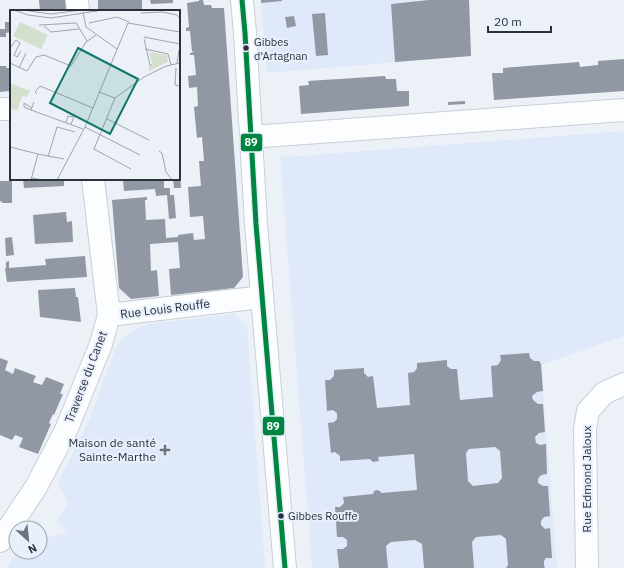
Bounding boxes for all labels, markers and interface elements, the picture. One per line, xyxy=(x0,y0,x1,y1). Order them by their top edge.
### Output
scale bar xyxy=(488,8,551,34)
inset map xyxy=(10,10,180,180)
text: 20 m xyxy=(494,14,522,29)
place label: Gibbes d'Artagnan xyxy=(254,35,308,63)
marker: Gibbes d'Artagnan xyxy=(241,43,251,53)
line badge: 89 xyxy=(240,133,263,152)
text: 89 xyxy=(244,135,258,149)
street label: Rue Louis Rouffe xyxy=(119,296,211,321)
street label: Traverse du Canet xyxy=(61,329,110,425)
line badge: 89 xyxy=(262,416,285,436)
text: 89 xyxy=(266,419,280,433)
street label: Rue Edmond Jaloux xyxy=(579,426,594,532)
place label: Maison de santé Sainte-Marthe xyxy=(68,435,156,464)
marker: Maison de santé Sainte-Marthe xyxy=(159,444,171,456)
place label: Gibbes Rouffe xyxy=(288,509,358,523)
marker: Gibbes Rouffe xyxy=(276,511,286,521)
north arrow xyxy=(8,520,48,560)
text: N xyxy=(26,541,39,557)

